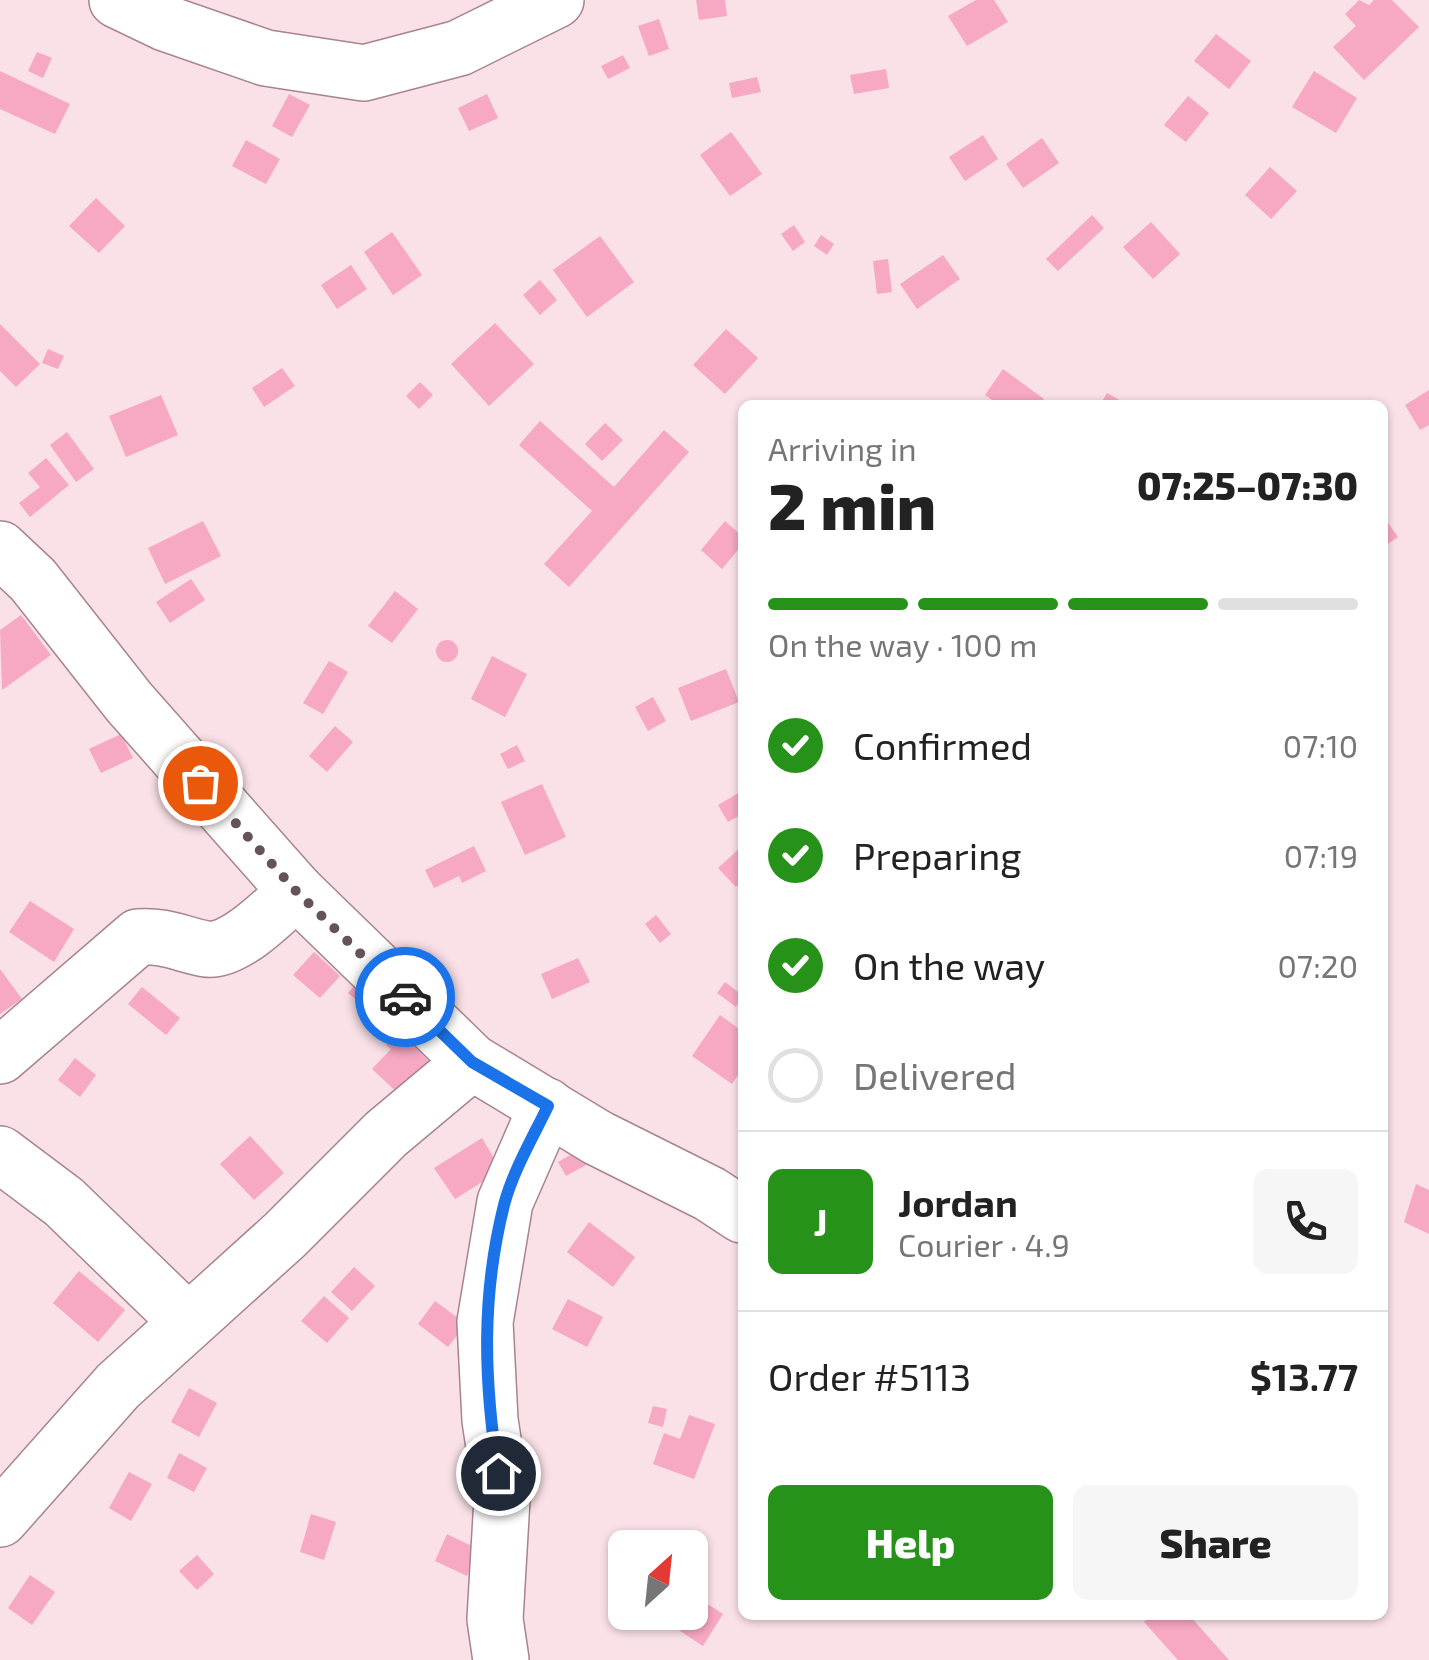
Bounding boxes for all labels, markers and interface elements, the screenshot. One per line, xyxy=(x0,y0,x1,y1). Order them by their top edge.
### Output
text: Arriving in xyxy=(768,429,917,467)
text: 07:25–07:30 xyxy=(1137,462,1358,508)
text: 2 min xyxy=(768,465,936,543)
text: On the way · 100 m xyxy=(768,625,1037,663)
icon: check xyxy=(768,718,823,773)
text: Confirmed xyxy=(853,722,1032,768)
text: 07:10 xyxy=(1283,726,1358,764)
pin xyxy=(158,741,243,826)
icon: bag xyxy=(173,756,228,811)
icon: check xyxy=(768,828,823,883)
text: Preparing xyxy=(853,832,1021,878)
text: 07:19 xyxy=(1284,836,1358,874)
icon: check xyxy=(768,938,823,993)
text: On the way xyxy=(853,942,1045,988)
text: 07:20 xyxy=(1277,946,1358,984)
courier xyxy=(355,947,455,1047)
icon: car xyxy=(378,970,433,1025)
text: Delivered xyxy=(853,1052,1017,1098)
button: phone xyxy=(1253,1169,1358,1274)
text: Jordan xyxy=(898,1179,1018,1225)
text: J xyxy=(813,1198,828,1244)
text: Courier · 4.9 xyxy=(898,1225,1070,1263)
text: Order #5113 xyxy=(768,1353,971,1399)
text: $13.77 xyxy=(1250,1353,1358,1399)
pin xyxy=(456,1431,541,1516)
icon: home xyxy=(471,1446,526,1501)
button: Help xyxy=(768,1485,1053,1600)
button: Share xyxy=(1073,1485,1358,1600)
north arrow xyxy=(608,1530,708,1630)
map controls xyxy=(608,1530,708,1630)

